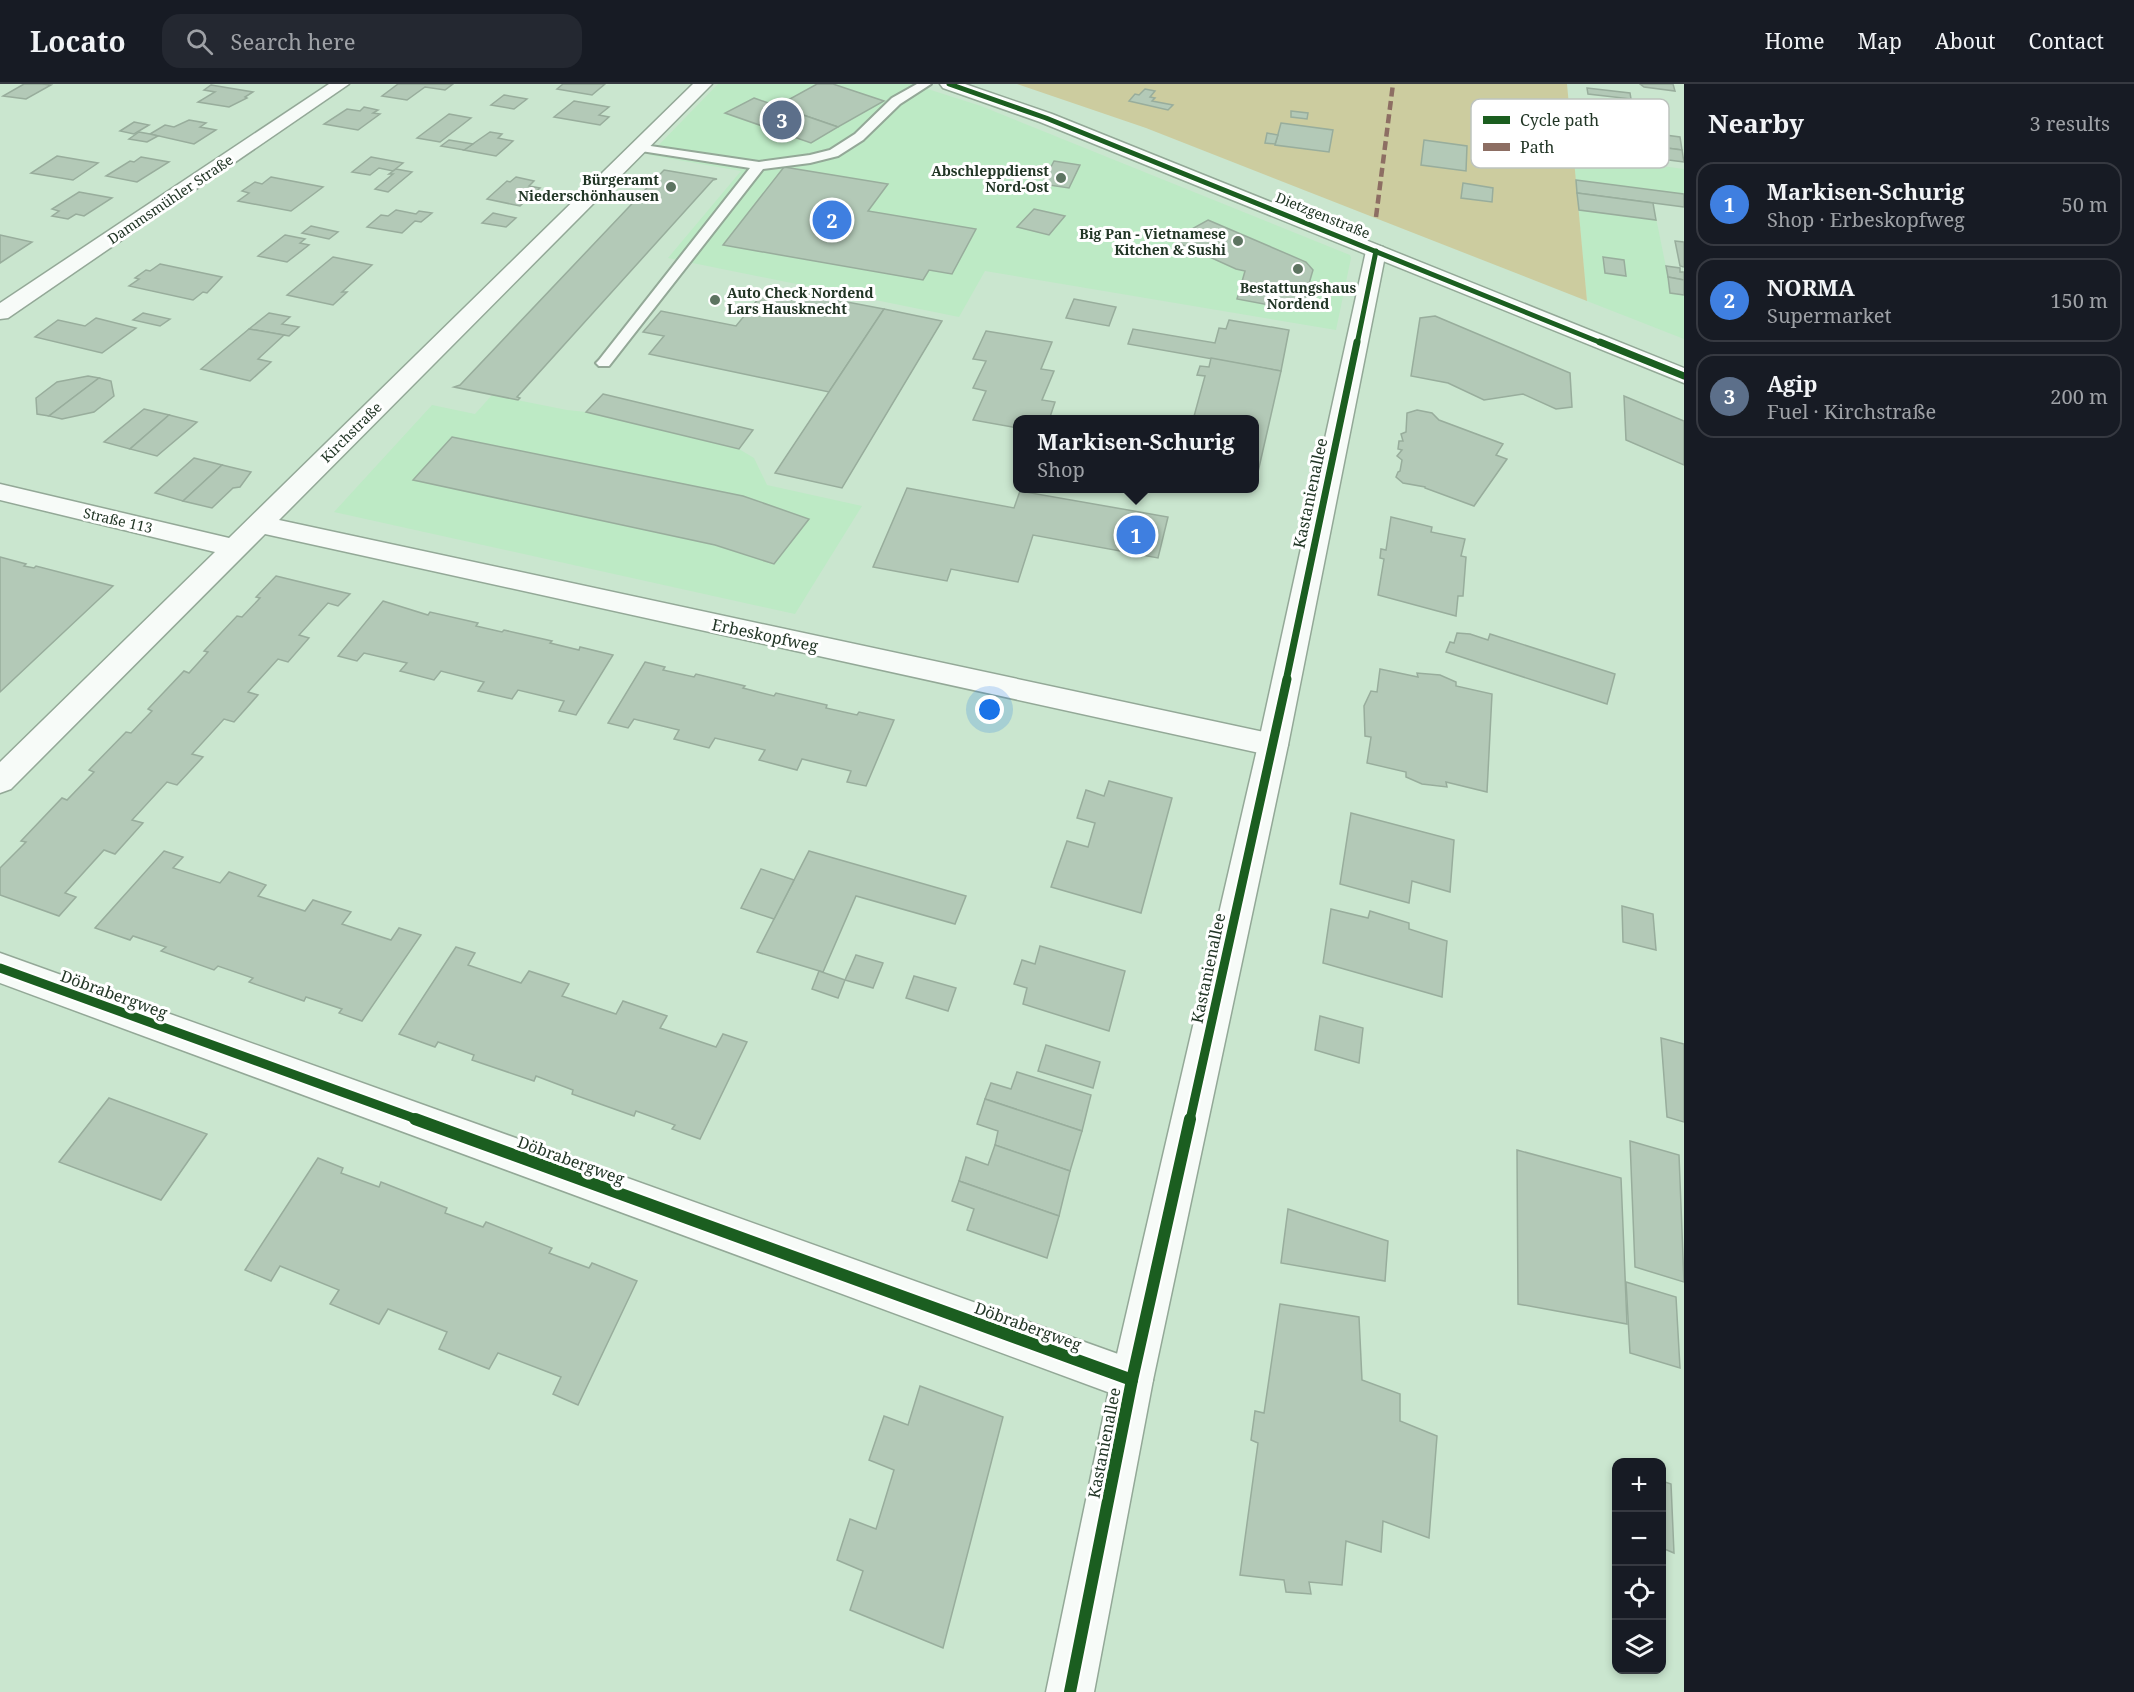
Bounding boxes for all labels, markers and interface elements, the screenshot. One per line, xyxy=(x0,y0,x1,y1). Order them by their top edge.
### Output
search box xyxy=(162,14,582,68)
text: Locato xyxy=(30,22,126,60)
icon: search xyxy=(183,25,216,58)
text: Search here xyxy=(231,26,355,56)
text: Home xyxy=(1765,27,1825,55)
text: Map xyxy=(1858,27,1902,55)
text: About xyxy=(1935,27,1996,55)
text: Contact xyxy=(2029,27,2104,55)
pin: 3 xyxy=(762,98,802,142)
legend xyxy=(1471,99,1669,168)
text: Nearby xyxy=(1708,105,1804,141)
text: Cycle path xyxy=(1520,109,1599,131)
text: 3 results xyxy=(2030,110,2110,137)
text: Path xyxy=(1520,136,1554,158)
street label: Dammsmühler Straße xyxy=(104,150,236,248)
place label: Abschleppdienst Nord-Ost xyxy=(931,161,1049,196)
place label: Bürgeramt Niederschönhausen xyxy=(518,170,659,205)
marker: Abschleppdienst Nord-Ost xyxy=(1054,171,1068,185)
text: Markisen-Schurig xyxy=(1767,176,1964,206)
marker: Bürgeramt Niederschönhausen xyxy=(664,180,678,194)
street label: Dietzgenstraße xyxy=(1273,187,1373,243)
text: 1 xyxy=(1724,191,1735,218)
text: 50 m xyxy=(2062,191,2108,218)
pin: 2 xyxy=(812,198,852,242)
text: Shop · Erbeskopfweg xyxy=(1767,206,1965,233)
place label: Big Pan - Vietnamese Kitchen & Sushi xyxy=(1079,224,1226,259)
marker: Big Pan - Vietnamese Kitchen & Sushi xyxy=(1231,234,1245,248)
marker: Bestattungshaus Nordend xyxy=(1291,262,1305,276)
text: NORMA xyxy=(1767,272,1855,302)
place label: Bestattungshaus Nordend xyxy=(1240,278,1357,313)
place label: Auto Check Nordend Lars Hausknecht xyxy=(727,283,874,318)
text: 2 xyxy=(1724,287,1735,314)
text: 150 m xyxy=(2050,287,2108,314)
marker: Auto Check Nordend Lars Hausknecht xyxy=(708,293,722,307)
text: Supermarket xyxy=(1767,302,1892,329)
text: Agip xyxy=(1767,368,1817,398)
text: 3 xyxy=(1724,383,1735,410)
text: 200 m xyxy=(2050,383,2108,410)
street label: Kirchstraße xyxy=(316,397,386,467)
text: Fuel · Kirchstraße xyxy=(1767,398,1936,425)
popup xyxy=(1013,415,1259,493)
text: Markisen-Schurig xyxy=(1037,426,1235,456)
street label: Kastanienallee xyxy=(1288,436,1332,550)
text: Shop xyxy=(1037,456,1085,483)
street label: Straße 113 xyxy=(82,503,155,537)
pin: 1 xyxy=(1116,512,1156,558)
street label: Erbeskopfweg xyxy=(710,613,821,657)
your location xyxy=(975,695,1004,724)
street label: Kastanienallee xyxy=(1186,911,1230,1025)
street label: Döbrabergweg xyxy=(57,964,171,1024)
street label: Döbrabergweg xyxy=(514,1130,628,1190)
street label: Döbrabergweg xyxy=(971,1296,1085,1356)
street label: Kastanienallee xyxy=(1082,1386,1126,1500)
map controls xyxy=(1612,1458,1666,1674)
button: + xyxy=(1612,1458,1666,1512)
button: − xyxy=(1612,1512,1666,1566)
button: locate xyxy=(1612,1566,1666,1620)
button: layers xyxy=(1612,1620,1666,1674)

